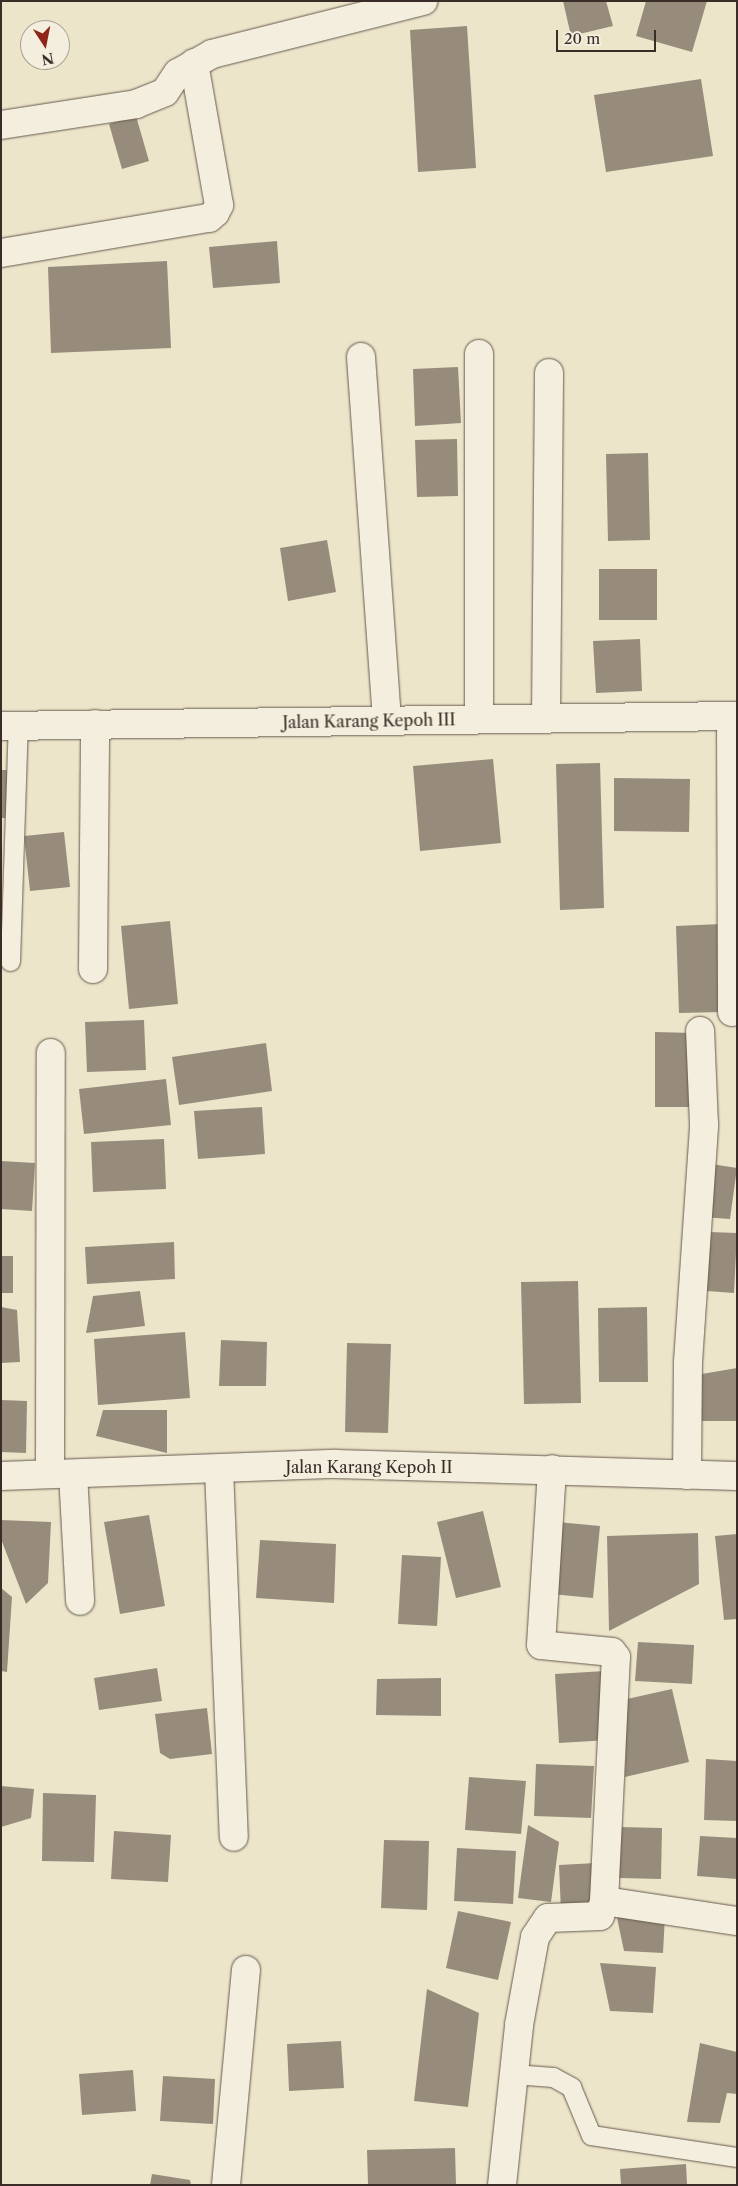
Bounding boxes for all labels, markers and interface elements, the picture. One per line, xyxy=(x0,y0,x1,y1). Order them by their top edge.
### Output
north arrow xyxy=(20,20,70,70)
scale bar xyxy=(558,20,658,52)
text: 20 m xyxy=(564,29,600,48)
text: N xyxy=(40,49,55,69)
street label: Jalan Karang Kepoh III xyxy=(282,710,456,732)
street label: Jalan Karang Kepoh II xyxy=(285,1457,453,1477)

